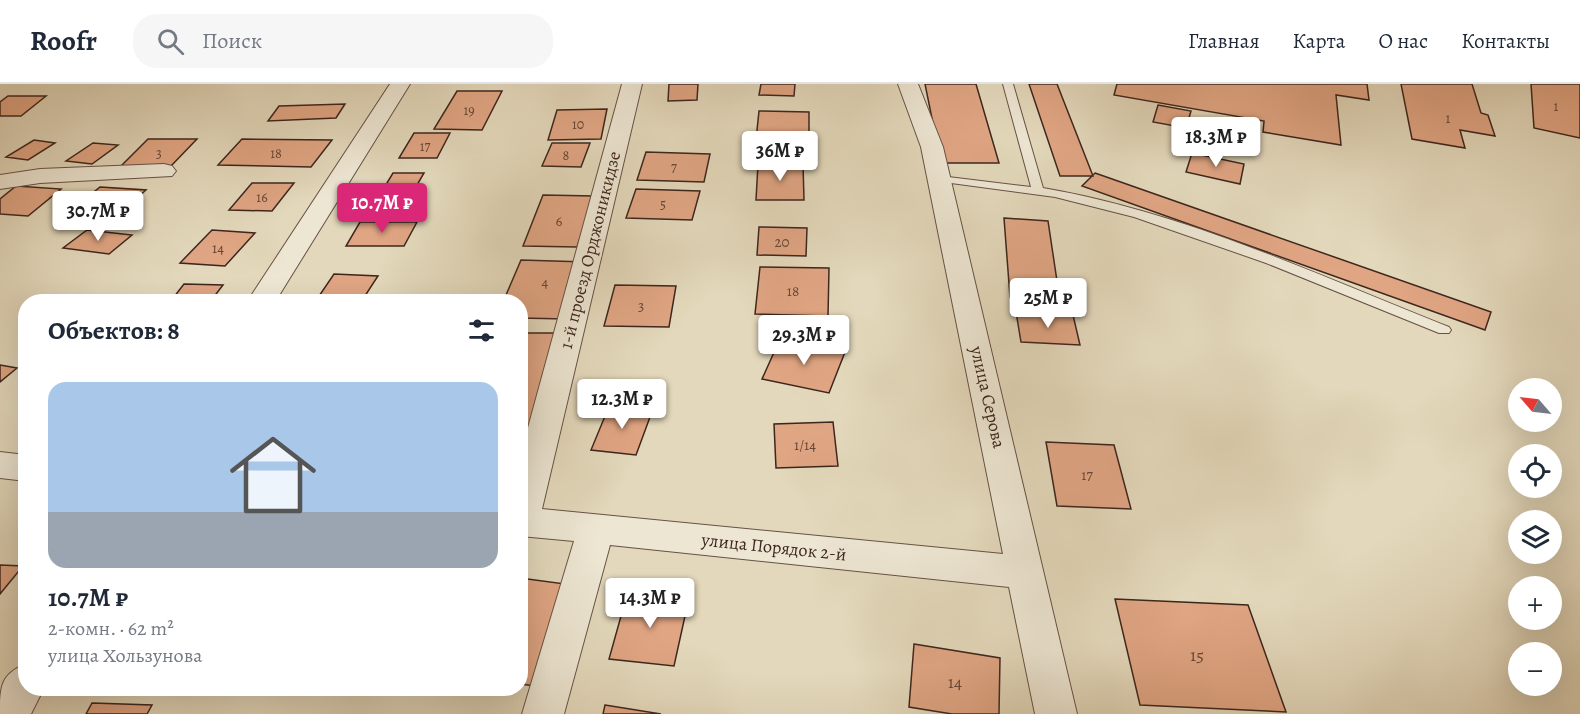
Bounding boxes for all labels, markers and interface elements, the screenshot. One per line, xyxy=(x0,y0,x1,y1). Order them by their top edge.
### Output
search box xyxy=(133,14,553,68)
text: Roofr xyxy=(30,22,97,60)
icon: search xyxy=(154,25,187,58)
text: Поиск xyxy=(202,26,262,56)
text: Главная xyxy=(1188,27,1260,55)
text: Карта xyxy=(1293,27,1345,55)
text: О нас xyxy=(1378,27,1428,55)
text: Контакты xyxy=(1461,27,1550,55)
house number: 1 xyxy=(1554,97,1559,116)
house number: 19 xyxy=(463,101,475,120)
house number: 1 xyxy=(1446,109,1451,128)
house number: 10 xyxy=(572,115,584,134)
pin: 18.3M ₽ xyxy=(1161,117,1271,168)
text: 18.3M ₽ xyxy=(1185,123,1247,150)
pin: 36M ₽ xyxy=(738,131,822,182)
house number: 17 xyxy=(420,137,430,156)
text: 36M ₽ xyxy=(756,137,804,164)
house number: 3 xyxy=(156,144,162,163)
house number: 18 xyxy=(270,144,282,163)
house number: 8 xyxy=(563,146,570,165)
street label: 1-й проезд Орджоникидзе xyxy=(554,149,626,351)
house number: 7 xyxy=(671,158,677,177)
pin: 10.7M ₽ xyxy=(327,183,437,234)
house number: 16 xyxy=(256,188,268,207)
text: 10.7M ₽ xyxy=(351,189,413,216)
pin: 30.7M ₽ xyxy=(43,191,153,242)
house number: 5 xyxy=(660,195,666,214)
text: 30.7M ₽ xyxy=(66,197,130,224)
house number: 6 xyxy=(556,211,563,231)
house number: 20 xyxy=(774,232,790,252)
house number: 14 xyxy=(212,238,224,258)
house number: 4 xyxy=(542,272,549,292)
pin: 25M ₽ xyxy=(1006,278,1090,329)
house number: 18 xyxy=(787,281,799,301)
text: 25M ₽ xyxy=(1024,284,1072,311)
house number: 3 xyxy=(638,296,644,316)
text: Объектов: 8 xyxy=(48,313,180,348)
icon: filters xyxy=(465,314,498,347)
pin: 29.3M ₽ xyxy=(749,315,859,366)
text: 29.3M ₽ xyxy=(772,321,836,348)
street label: улица Серова xyxy=(964,343,1012,451)
north arrow xyxy=(1508,378,1562,432)
map controls xyxy=(1508,378,1562,696)
pin: 12.3M ₽ xyxy=(567,379,677,430)
text: 12.3M ₽ xyxy=(591,385,653,412)
icon: home xyxy=(219,421,327,529)
house number: 1/14 xyxy=(794,435,816,455)
button: locate xyxy=(1508,444,1562,498)
house number: 17 xyxy=(1081,465,1093,485)
button: layers xyxy=(1508,510,1562,564)
street label: улица Порядок 2-й xyxy=(699,527,848,567)
button: + xyxy=(1508,576,1562,630)
pin: 14.3M ₽ xyxy=(595,578,705,629)
text: 10.7M ₽ xyxy=(48,580,128,615)
text: 14.3M ₽ xyxy=(619,584,681,611)
text: 2-комн. · 62 m² xyxy=(48,615,174,642)
text: улица Хользунова xyxy=(48,642,202,669)
button: − xyxy=(1508,642,1562,696)
house number: 15 xyxy=(1190,643,1204,667)
house number: 14 xyxy=(948,670,962,694)

